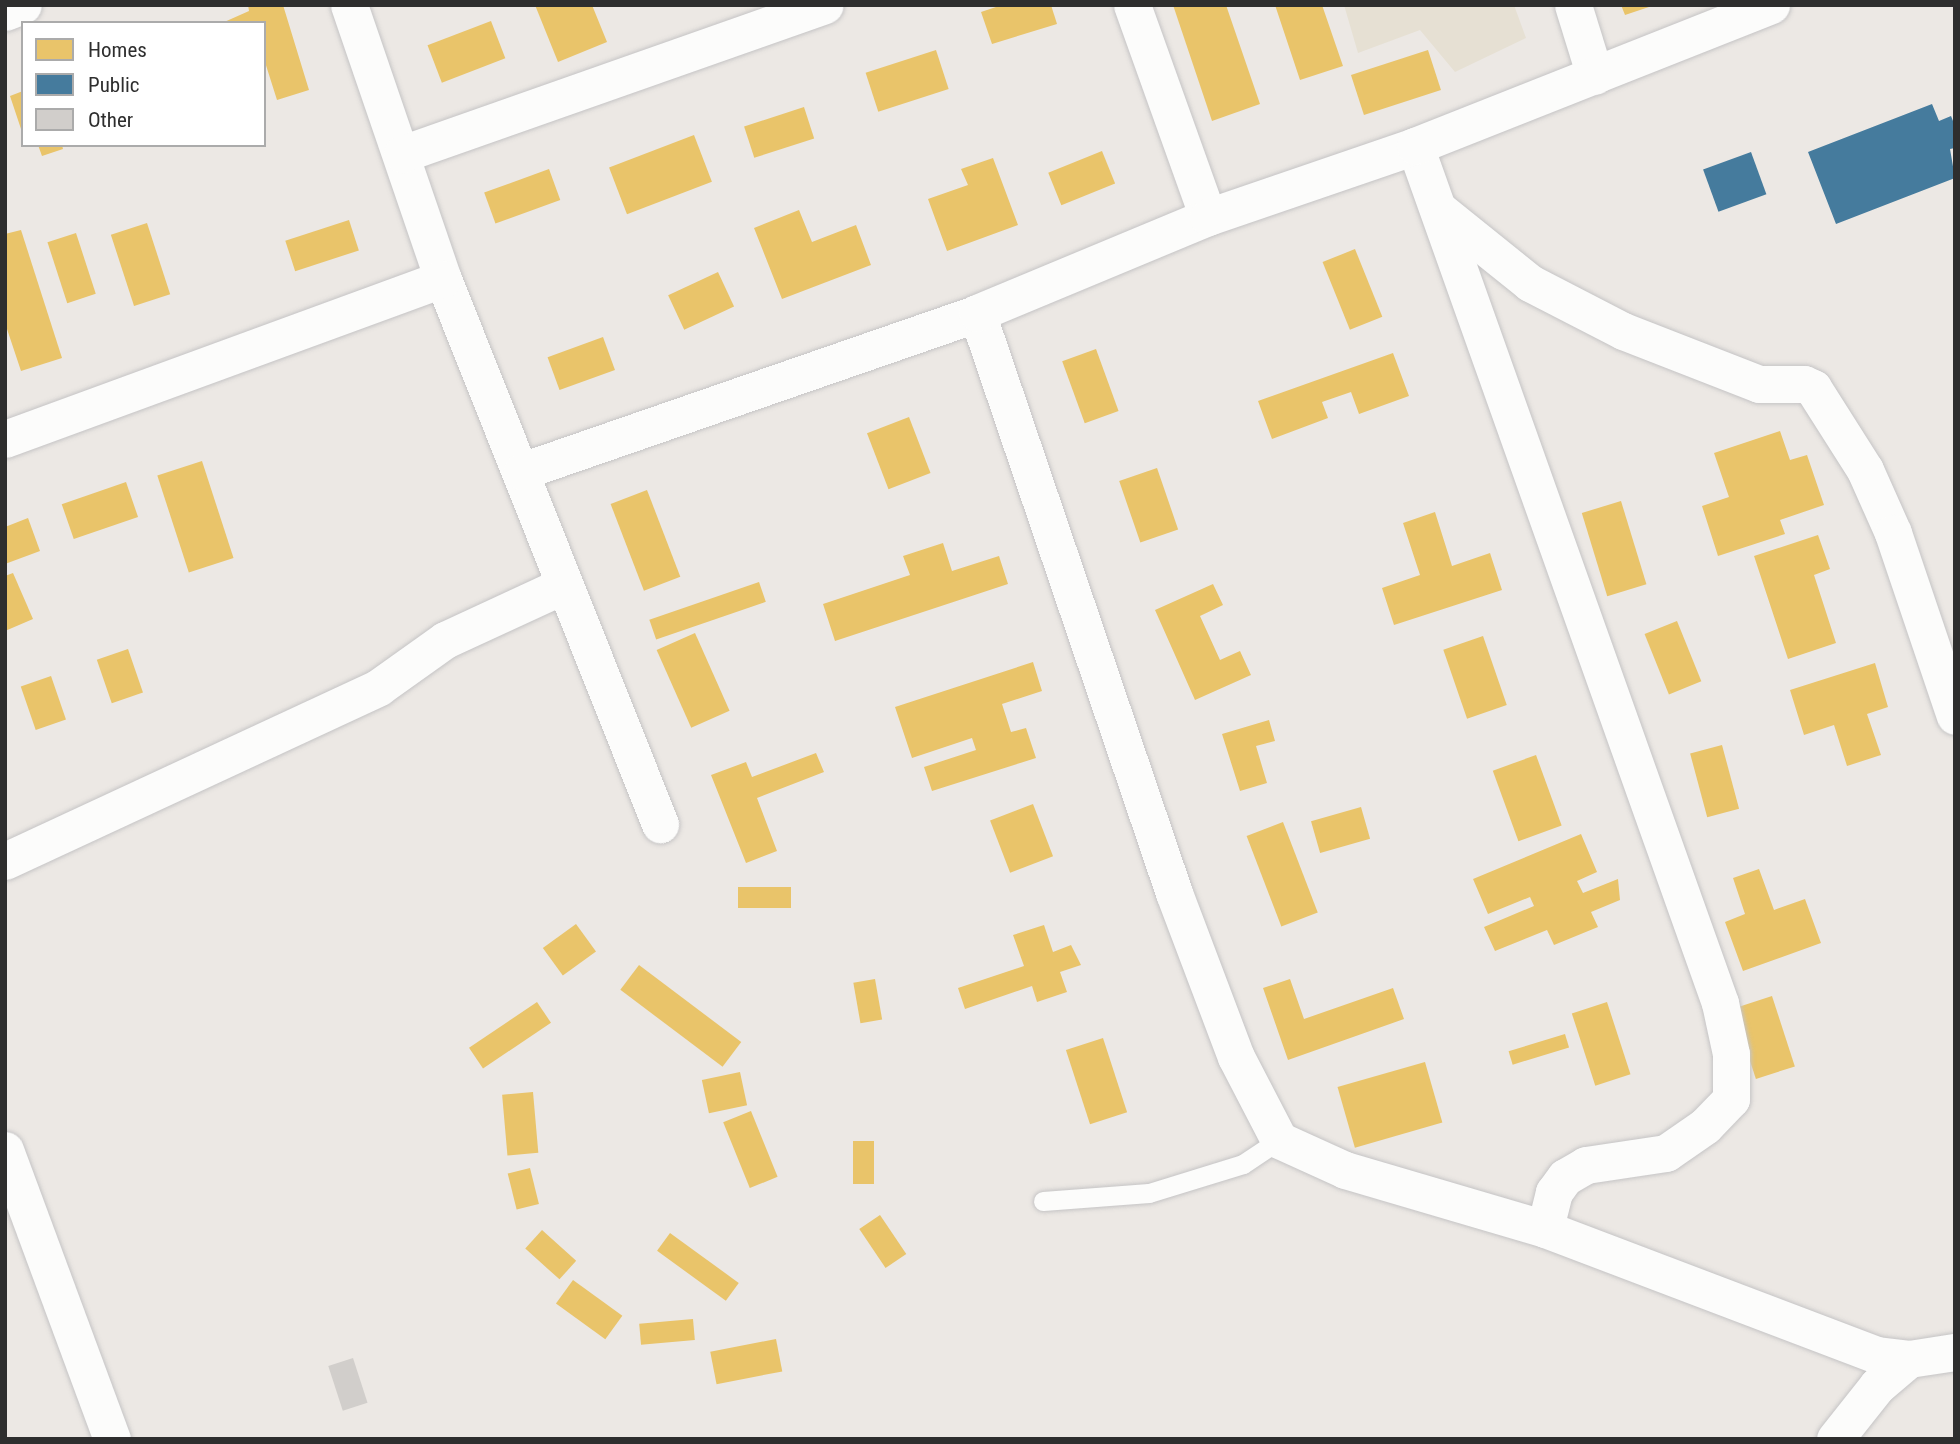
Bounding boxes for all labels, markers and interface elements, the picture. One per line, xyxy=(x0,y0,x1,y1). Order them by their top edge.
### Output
legend xyxy=(21,21,266,147)
text: Homes xyxy=(88,38,147,62)
text: Public xyxy=(88,73,140,97)
text: Other xyxy=(88,108,133,132)

